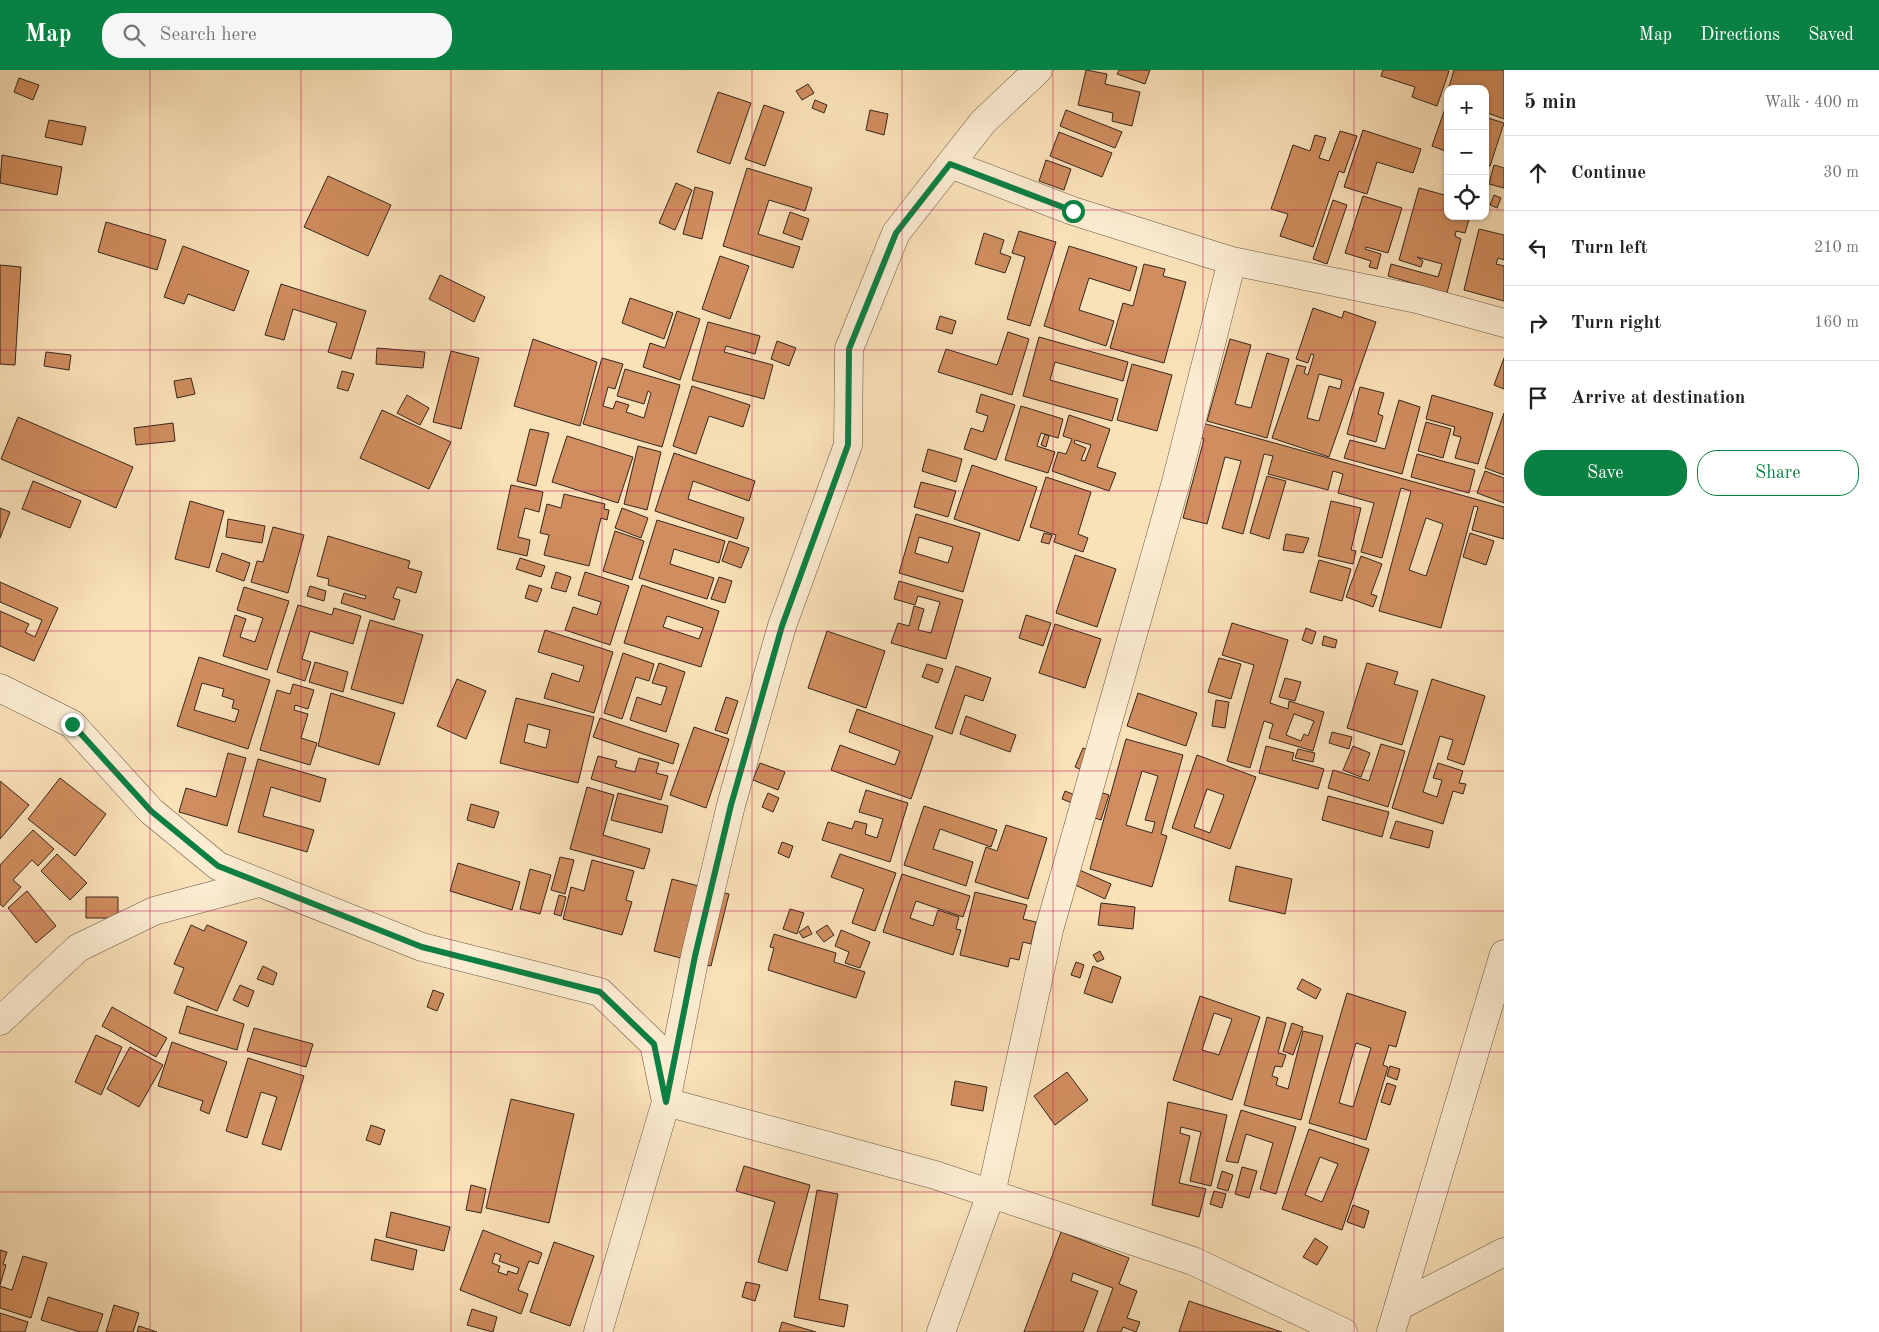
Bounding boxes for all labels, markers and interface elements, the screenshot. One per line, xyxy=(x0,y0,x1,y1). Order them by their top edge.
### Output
search box xyxy=(102,13,452,58)
icon: search xyxy=(120,21,148,49)
text: Map xyxy=(25,23,72,47)
text: Search here xyxy=(160,26,257,45)
text: Map xyxy=(1639,26,1672,44)
text: Directions xyxy=(1700,26,1780,44)
text: Saved xyxy=(1808,26,1854,44)
map controls xyxy=(1444,85,1489,220)
button: + xyxy=(1444,85,1489,130)
text: 5 min xyxy=(1524,92,1577,113)
text: Walk · 400 m xyxy=(1764,95,1859,111)
button: − xyxy=(1444,130,1489,175)
icon: ahead xyxy=(1524,159,1552,187)
text: Continue xyxy=(1571,164,1646,183)
text: 30 m xyxy=(1823,165,1859,181)
button: locate xyxy=(1444,175,1489,220)
route start xyxy=(1062,200,1085,223)
icon: left xyxy=(1524,234,1552,262)
text: Turn left xyxy=(1571,239,1648,258)
text: 210 m xyxy=(1814,240,1859,256)
icon: right xyxy=(1524,309,1552,337)
text: Turn right xyxy=(1571,314,1661,333)
text: 160 m xyxy=(1814,315,1859,331)
icon: arrive xyxy=(1524,384,1552,412)
text: Arrive at destination xyxy=(1571,389,1745,408)
button: Save xyxy=(1524,450,1687,496)
button: Share xyxy=(1697,450,1859,496)
route end xyxy=(61,713,84,736)

